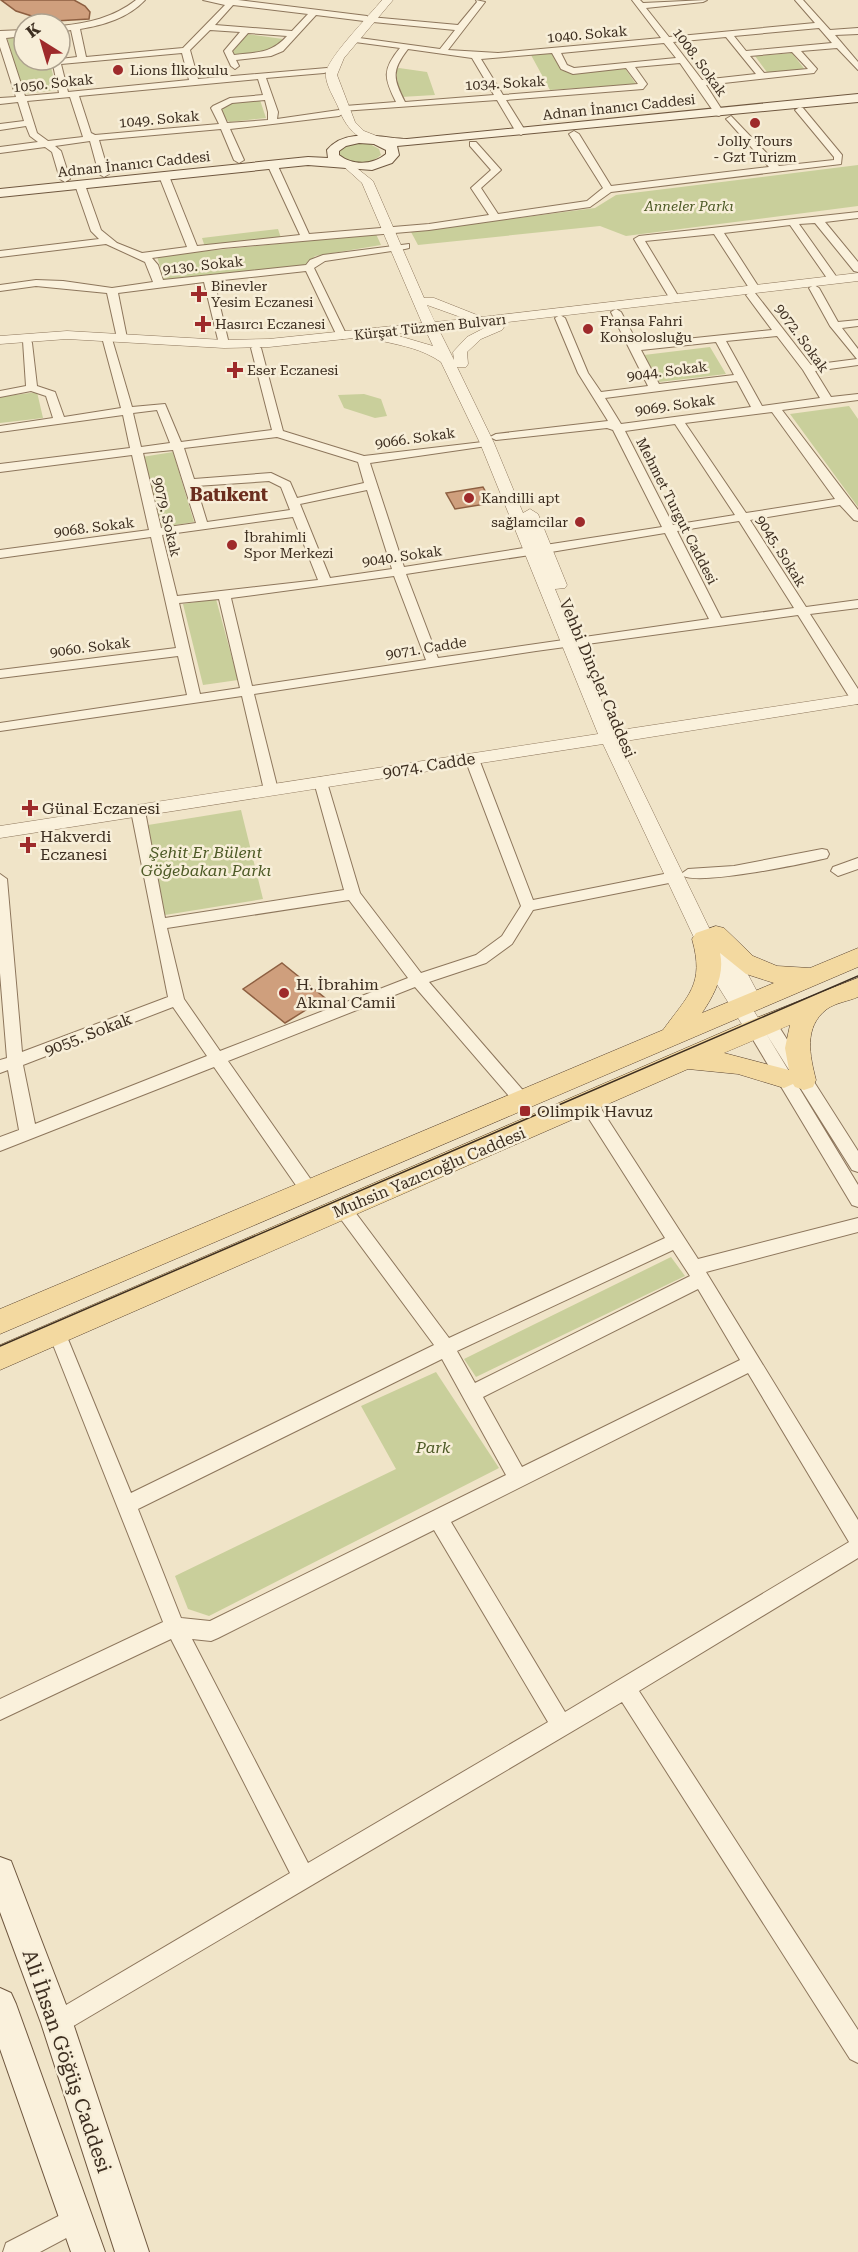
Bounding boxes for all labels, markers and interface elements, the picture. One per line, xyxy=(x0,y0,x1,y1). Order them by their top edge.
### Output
north arrow xyxy=(12,12,72,72)
text: K xyxy=(23,19,44,42)
street label: 1040. Sokak xyxy=(546,22,628,45)
street label: 1008. Sokak xyxy=(670,25,730,100)
place label: Lions İlkokulu xyxy=(130,62,228,78)
marker: Lions İlkokulu xyxy=(111,63,125,77)
street label: 1050. Sokak xyxy=(12,71,94,95)
street label: 1034. Sokak xyxy=(464,73,546,93)
street label: Adnan İnanıcı Caddesi xyxy=(542,91,697,123)
street label: 1049. Sokak xyxy=(118,107,200,130)
marker: Jolly Tours - Gzt Turizm xyxy=(748,116,762,130)
place label: Jolly Tours - Gzt Turizm xyxy=(713,133,797,165)
street label: Adnan İnanıcı Caddesi xyxy=(57,148,212,180)
park label: Anneler Parkı xyxy=(643,198,734,214)
street label: 9130. Sokak xyxy=(162,253,244,277)
place label: Binevler Yesim Eczanesi xyxy=(211,278,314,310)
marker: Binevler Yesim Eczanesi xyxy=(192,287,206,301)
street label: 9072. Sokak xyxy=(772,301,832,376)
street label: Kürşat Tüzmen Bulvarı xyxy=(353,311,507,343)
place label: Fransa Fahri Konsolosluğu xyxy=(600,313,692,345)
place label: Hasırcı Eczanesi xyxy=(215,316,326,332)
marker: Hasırcı Eczanesi xyxy=(196,317,210,331)
marker: Fransa Fahri Konsolosluğu xyxy=(581,322,595,336)
street label: 9044. Sokak xyxy=(626,358,708,384)
place label: Eser Eczanesi xyxy=(247,362,339,378)
marker: Eser Eczanesi xyxy=(228,363,242,377)
street label: 9069. Sokak xyxy=(634,391,716,419)
street label: 9066. Sokak xyxy=(374,424,456,452)
street label: Mehmet Turgut Caddesi xyxy=(633,435,721,587)
street label: 9079. Sokak xyxy=(150,476,184,558)
district label: Batıkent xyxy=(190,484,268,505)
place label: Kandilli apt xyxy=(481,490,560,506)
marker: Kandilli apt xyxy=(462,491,476,505)
street label: 9045. Sokak xyxy=(753,512,809,590)
street label: 9068. Sokak xyxy=(53,514,135,540)
place label: sağlamcilar xyxy=(491,514,568,530)
marker: sağlamcilar xyxy=(573,515,587,529)
place label: İbrahimli Spor Merkezi xyxy=(244,529,334,561)
marker: İbrahimli Spor Merkezi xyxy=(225,538,239,552)
street label: 9040. Sokak xyxy=(361,542,443,570)
street label: Vehbi Dinçler Caddesi xyxy=(555,596,640,761)
street label: 9060. Sokak xyxy=(49,634,131,660)
street label: 9071. Cadde xyxy=(384,634,468,662)
street label: 9074. Cadde xyxy=(382,749,477,782)
place label: Günal Eczanesi xyxy=(42,799,160,818)
marker: Günal Eczanesi xyxy=(23,801,37,815)
place label: Hakverdi Eczanesi xyxy=(40,827,111,864)
marker: Hakverdi Eczanesi xyxy=(21,838,35,852)
park label: Şehit Er Bülent Göğebakan Parkı xyxy=(141,843,271,880)
place label: H. İbrahim Akınal Camii xyxy=(296,975,396,1012)
marker: H. İbrahim Akınal Camii xyxy=(277,986,291,1000)
street label: 9055. Sokak xyxy=(42,1009,135,1060)
place label: Olimpik Havuz xyxy=(537,1102,653,1121)
marker: Olimpik Havuz xyxy=(518,1104,532,1118)
street label: Muhsin Yazıcıoğlu Caddesi xyxy=(330,1123,528,1222)
park label: Park xyxy=(415,1438,451,1457)
street label: Ali İhsan Göğüş Caddesi xyxy=(17,1946,117,2176)

